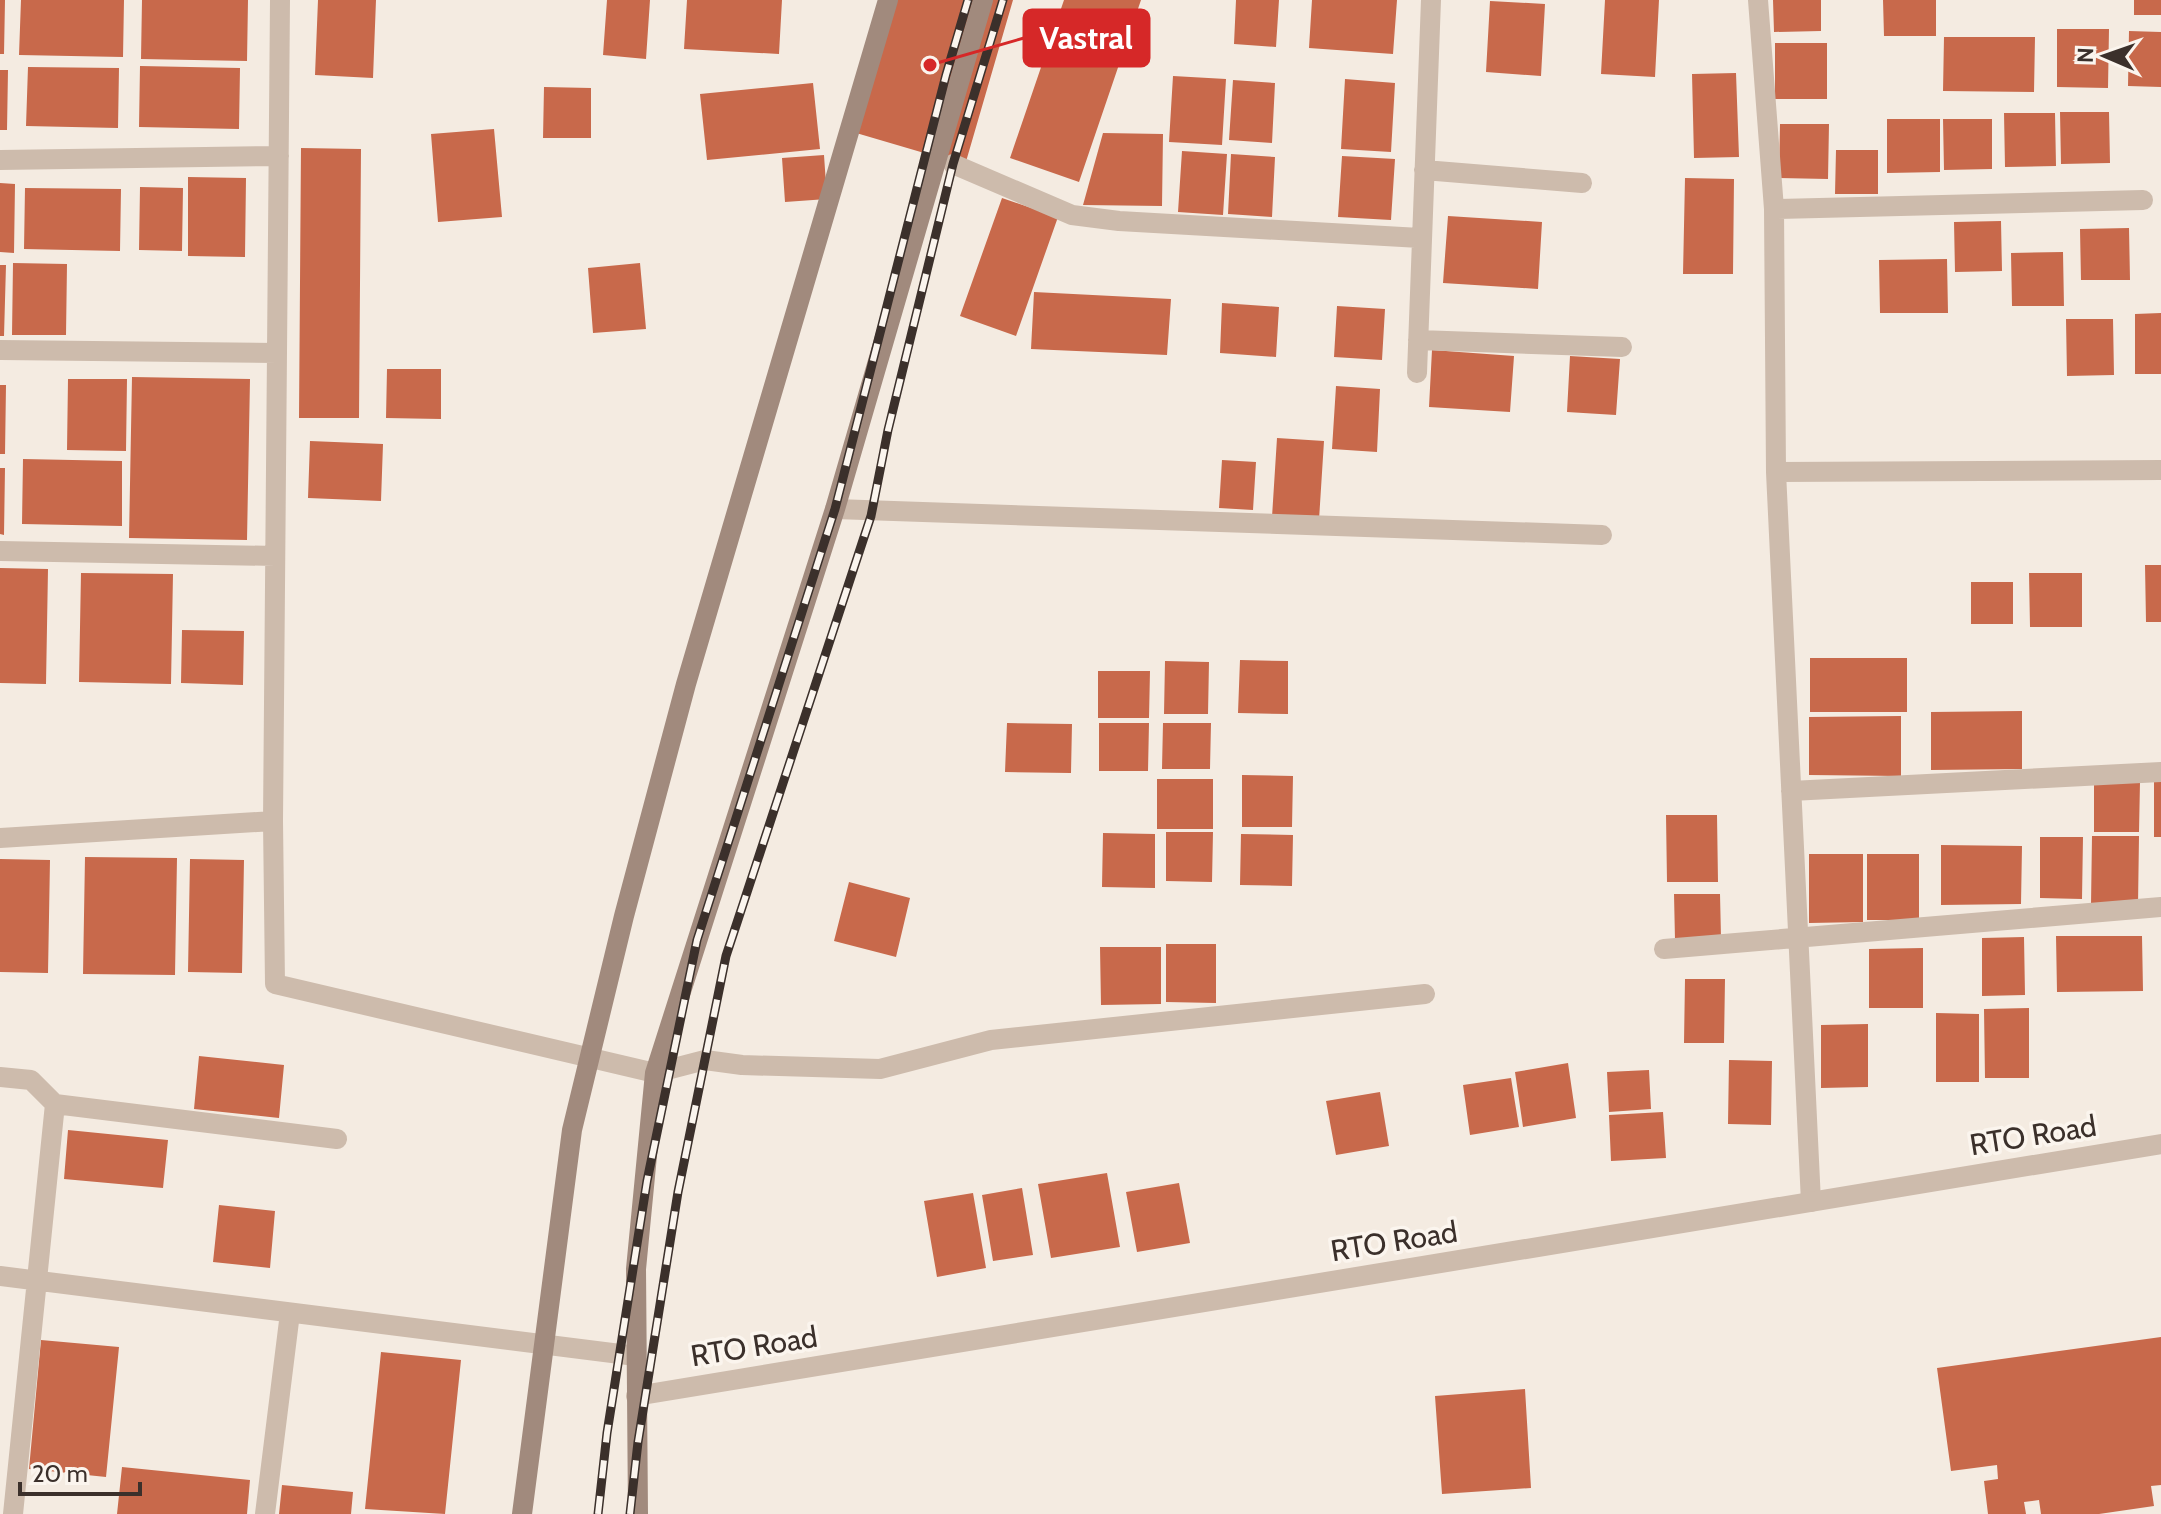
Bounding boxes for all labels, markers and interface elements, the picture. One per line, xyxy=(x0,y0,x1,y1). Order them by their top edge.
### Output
callout: Vastral xyxy=(1024,10,1149,66)
north arrow xyxy=(2065,16,2145,96)
text: Vastral xyxy=(1039,18,1133,57)
text: N xyxy=(2072,47,2099,64)
street label: RTO Road xyxy=(1967,1107,2099,1163)
street label: RTO Road xyxy=(1328,1213,1460,1269)
street label: RTO Road xyxy=(688,1318,820,1374)
scale bar xyxy=(20,1446,140,1496)
text: 20 m xyxy=(32,1459,88,1488)

